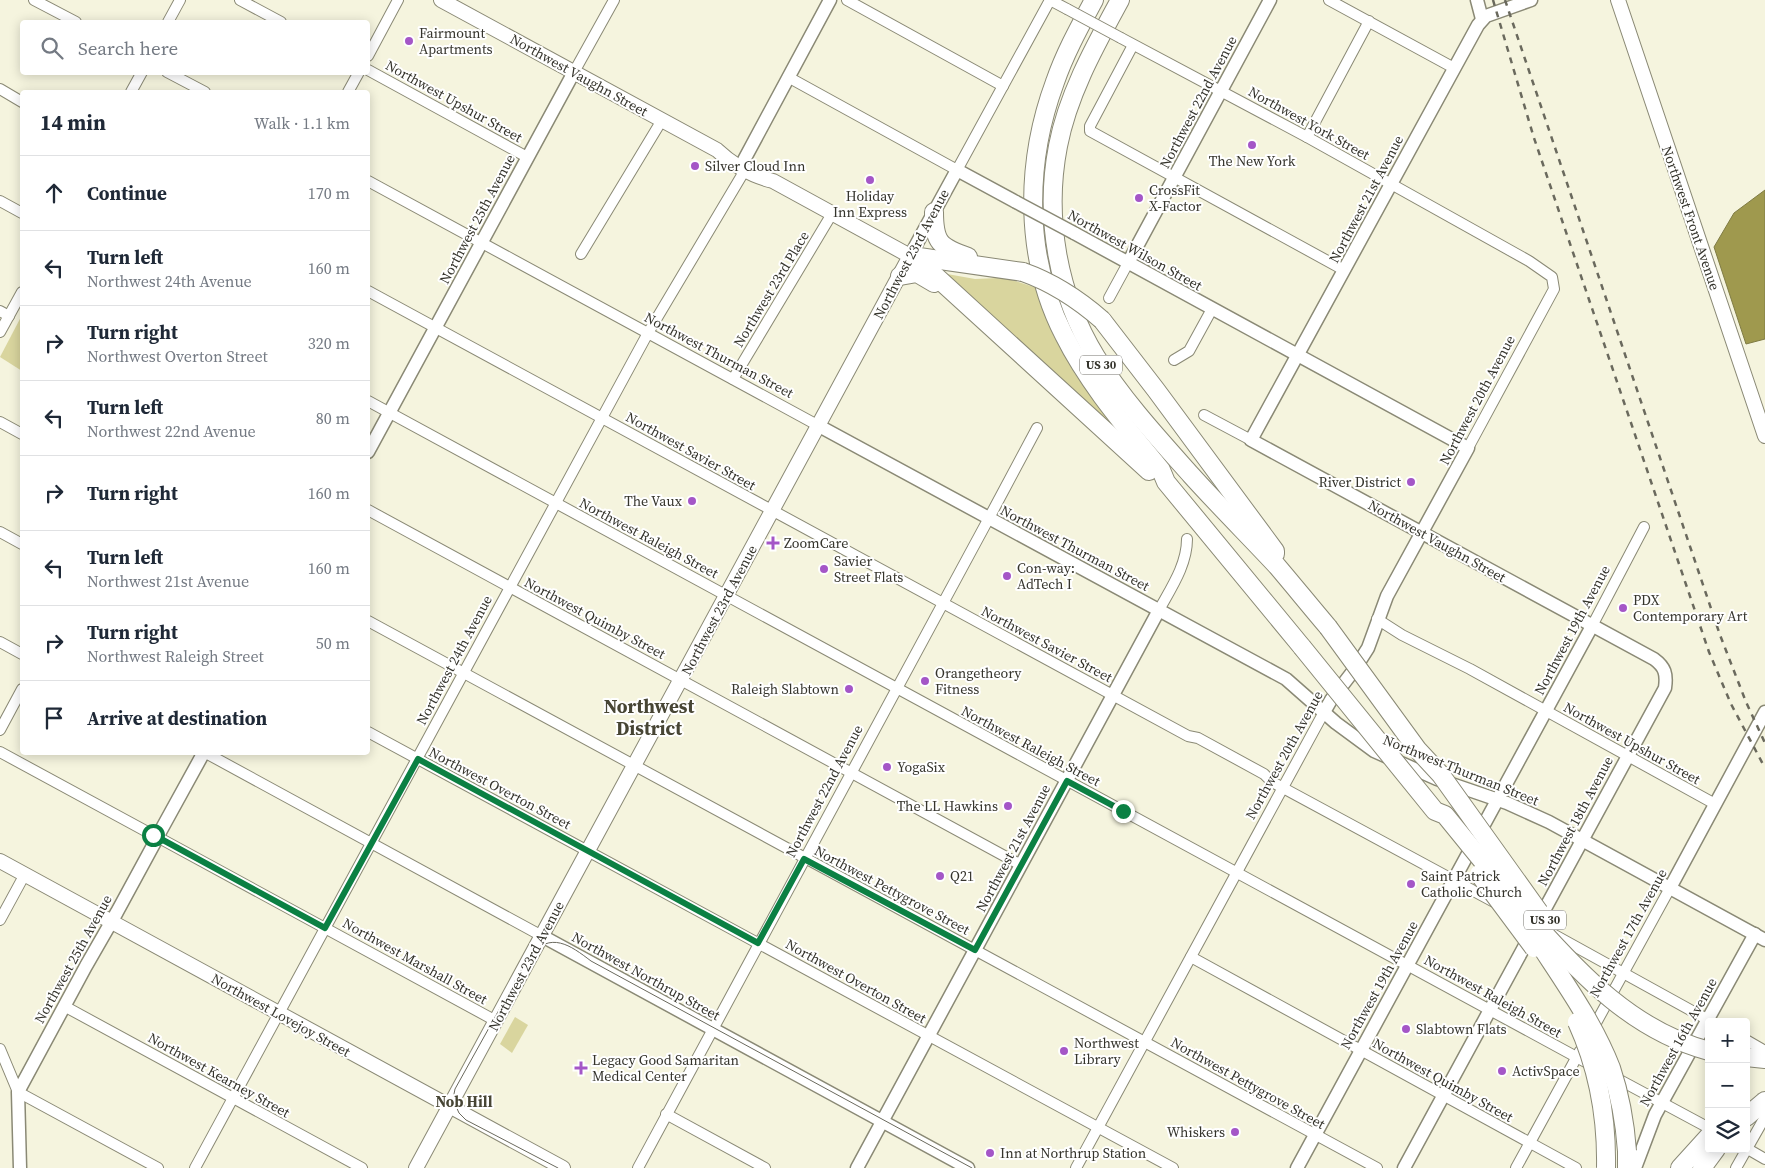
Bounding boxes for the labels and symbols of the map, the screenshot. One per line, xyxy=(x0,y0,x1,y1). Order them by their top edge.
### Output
place label: Fairmount Apartments xyxy=(419,23,493,59)
street label: Northwest Vaughn Street xyxy=(507,29,652,121)
street label: Northwest 22nd Avenue xyxy=(1155,32,1241,172)
marker: Fairmount Apartments xyxy=(403,35,415,47)
street label: Northwest Upshur Street xyxy=(382,55,526,147)
street label: Northwest York Street xyxy=(1245,81,1374,165)
street label: Northwest 21st Avenue xyxy=(1324,132,1408,266)
marker: The New York xyxy=(1246,139,1258,151)
street label: Northwest Front Avenue xyxy=(1657,143,1725,293)
street label: Northwest 25th Avenue xyxy=(434,151,520,287)
place label: The New York xyxy=(1209,151,1296,171)
place label: Silver Cloud Inn xyxy=(705,156,806,176)
marker: Silver Cloud Inn xyxy=(689,160,701,172)
marker: Holiday Inn Express xyxy=(864,174,876,186)
place label: CrossFit X-Factor xyxy=(1149,180,1202,216)
street label: Northwest 23rd Avenue xyxy=(868,185,954,323)
place label: Holiday Inn Express xyxy=(833,186,907,222)
marker: CrossFit X-Factor xyxy=(1133,192,1145,204)
street label: Northwest Wilson Street xyxy=(1064,205,1206,296)
street label: Northwest 23rd Place xyxy=(728,227,814,351)
street label: Northwest Thurman Street xyxy=(641,307,797,403)
street label: Northwest 20th Avenue xyxy=(1434,332,1520,468)
road number: US 30 xyxy=(1080,356,1122,374)
street label: Northwest Savier Street xyxy=(622,407,760,495)
place label: River District xyxy=(1319,472,1401,492)
marker: River District xyxy=(1405,476,1417,488)
place label: The Vaux xyxy=(624,491,683,511)
street label: Northwest Raleigh Street xyxy=(576,493,722,583)
marker: The Vaux xyxy=(686,495,698,507)
street label: Northwest Vaughn Street xyxy=(1365,495,1510,587)
street label: Northwest Thurman Street xyxy=(997,500,1153,596)
place label: ZoomCare xyxy=(784,533,849,553)
marker: ZoomCare xyxy=(766,536,780,550)
street label: Northwest 23rd Avenue xyxy=(676,541,762,679)
place label: Savier Street Flats xyxy=(834,551,903,587)
place label: Con-way: AdTech I xyxy=(1017,558,1075,594)
street label: Northwest 19th Avenue xyxy=(1529,562,1615,698)
marker: Savier Street Flats xyxy=(818,563,830,575)
marker: Con-way: AdTech I xyxy=(1001,570,1013,582)
street label: Northwest Quimby Street xyxy=(521,572,670,664)
place label: PDX Contemporary Art xyxy=(1633,590,1748,626)
street label: Northwest 24th Avenue xyxy=(411,592,497,728)
street label: Northwest Savier Street xyxy=(978,601,1116,687)
marker: PDX Contemporary Art xyxy=(1617,602,1629,614)
place label: Orangetheory Fitness xyxy=(935,663,1022,699)
marker: Orangetheory Fitness xyxy=(919,675,931,687)
place label: Raleigh Slabtown xyxy=(731,679,840,699)
marker: Raleigh Slabtown xyxy=(843,683,855,695)
street label: Northwest 20th Avenue xyxy=(1240,687,1328,823)
district label: Northwest District xyxy=(604,693,694,741)
street label: Northwest Upshur Street xyxy=(1560,697,1704,789)
street label: Northwest Raleigh Street xyxy=(958,701,1104,791)
street label: Northwest 22nd Avenue xyxy=(781,721,867,861)
street label: Northwest Thurman Street xyxy=(1380,730,1542,811)
street label: Northwest Overton Street xyxy=(425,742,575,834)
street label: Northwest 18th Avenue xyxy=(1532,753,1618,889)
place label: YogaSix xyxy=(897,757,946,777)
marker: YogaSix xyxy=(881,761,893,773)
street label: Northwest 21st Avenue xyxy=(971,781,1055,915)
place label: The LL Hawkins xyxy=(897,796,998,816)
marker: The LL Hawkins xyxy=(1002,800,1014,812)
route end xyxy=(1112,800,1135,823)
route start xyxy=(142,824,165,847)
street label: Northwest Pettygrove Street xyxy=(811,840,974,940)
street label: Northwest 17th Avenue xyxy=(1584,865,1672,1001)
place label: Q21 xyxy=(950,866,974,886)
place label: Saint Patrick Catholic Church xyxy=(1421,866,1522,902)
marker: Q21 xyxy=(934,870,946,882)
marker: Saint Patrick Catholic Church xyxy=(1405,878,1417,890)
street label: Northwest 25th Avenue xyxy=(29,891,117,1027)
street label: Northwest 23rd Avenue xyxy=(483,897,569,1035)
road number: US 30 xyxy=(1524,910,1566,930)
street label: Northwest Marshall Street xyxy=(339,913,491,1009)
street label: Northwest 19th Avenue xyxy=(1335,917,1423,1053)
street label: Northwest Northrup Street xyxy=(568,927,724,1025)
street label: Northwest Overton Street xyxy=(782,934,930,1028)
street label: Northwest Raleigh Street xyxy=(1421,950,1566,1042)
street label: Northwest Lovejoy Street xyxy=(208,968,354,1062)
street label: Northwest 16th Avenue xyxy=(1634,974,1722,1110)
place label: Slabtown Flats xyxy=(1416,1019,1507,1039)
marker: Slabtown Flats xyxy=(1400,1023,1412,1035)
street label: Northwest Kearney Street xyxy=(145,1028,294,1123)
street label: Northwest Pettygrove Street xyxy=(1167,1032,1329,1134)
place label: Northwest Library xyxy=(1074,1033,1139,1069)
street label: Northwest Quimby Street xyxy=(1369,1033,1517,1127)
marker: Northwest Library xyxy=(1058,1045,1070,1057)
place label: Legacy Good Samaritan Medical Center xyxy=(592,1050,740,1086)
marker: Legacy Good Samaritan Medical Center xyxy=(574,1061,588,1075)
place label: ActivSpace xyxy=(1512,1061,1580,1081)
marker: ActivSpace xyxy=(1496,1065,1508,1077)
district label: Nob Hill xyxy=(435,1091,493,1112)
place label: Whiskers xyxy=(1167,1122,1225,1142)
marker: Whiskers xyxy=(1229,1126,1241,1138)
place label: Inn at Northrup Station xyxy=(1000,1143,1147,1163)
marker: Inn at Northrup Station xyxy=(984,1147,996,1159)

